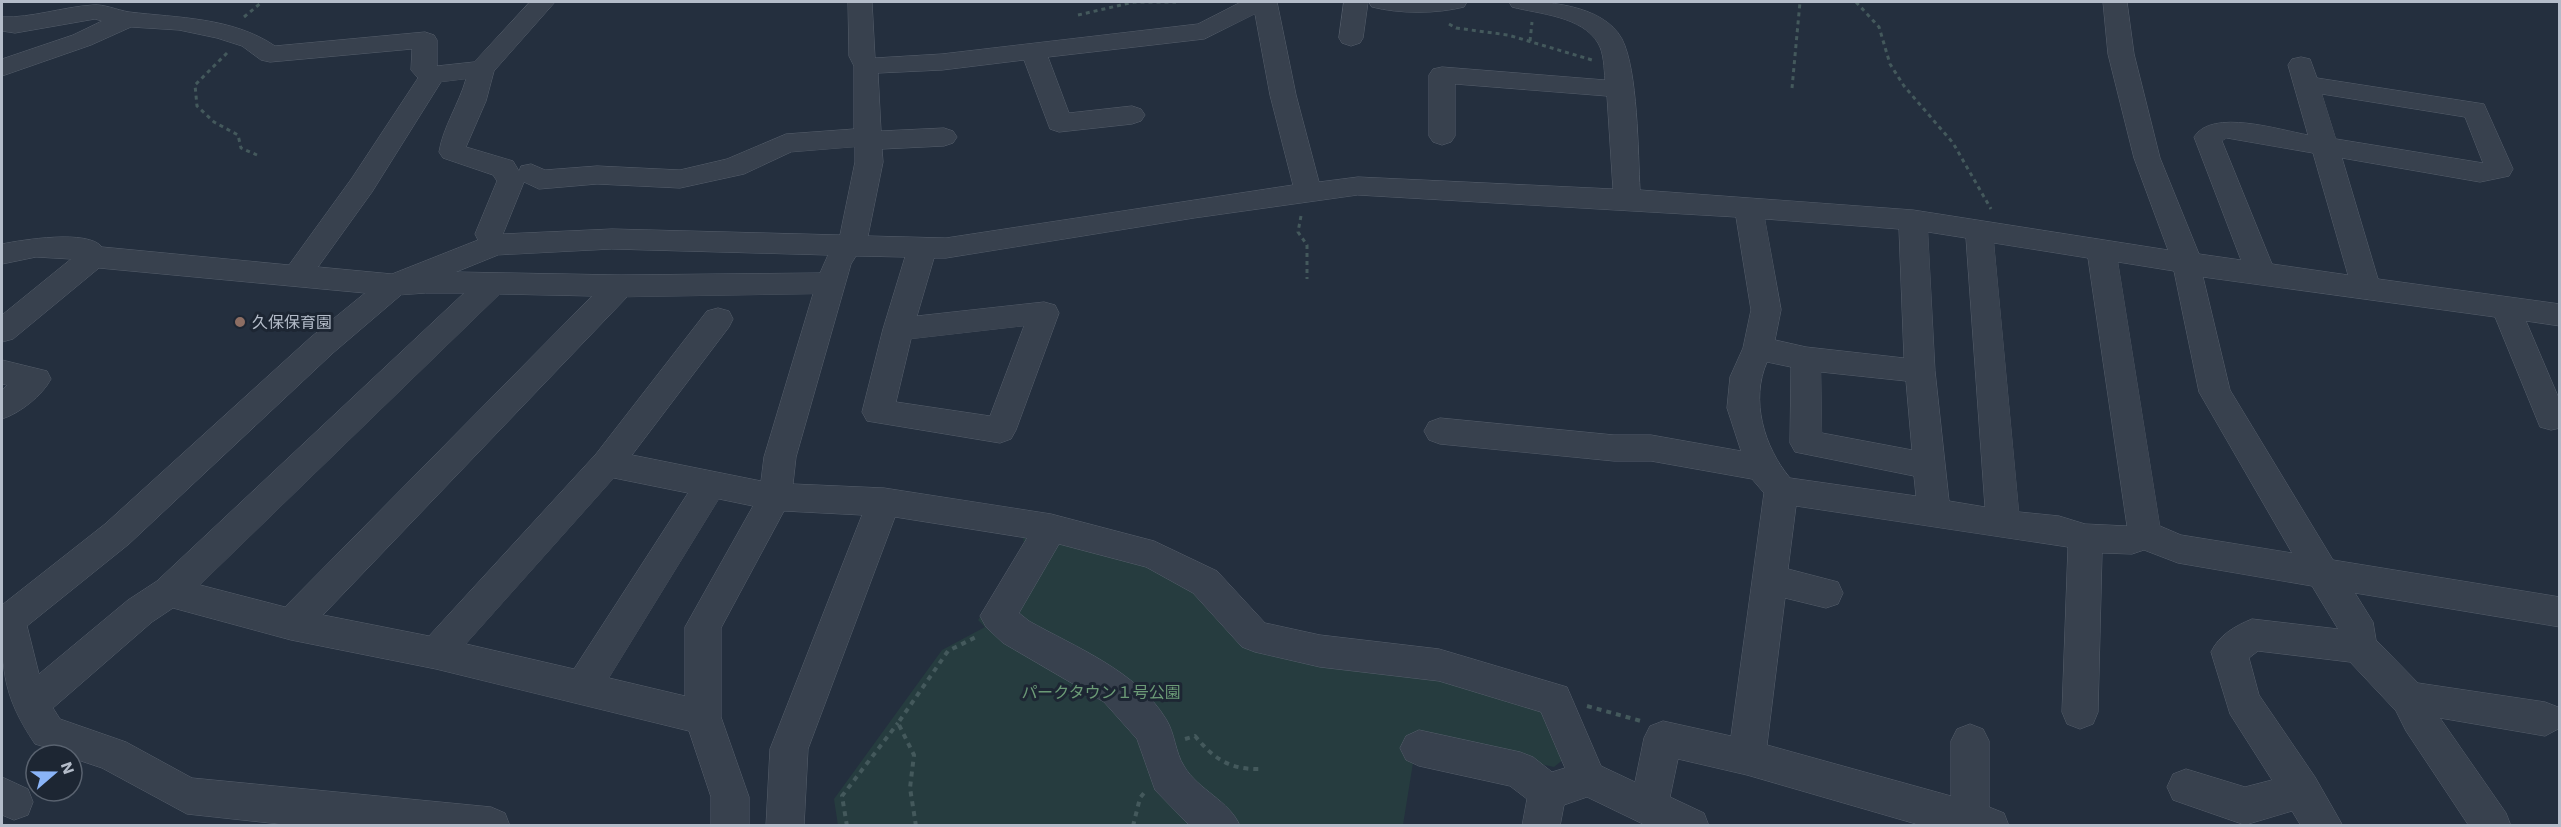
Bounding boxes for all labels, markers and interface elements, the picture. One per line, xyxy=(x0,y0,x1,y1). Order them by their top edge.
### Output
place label: 久保保育園 xyxy=(252,313,332,332)
marker: 久保保育園 xyxy=(233,315,247,329)
park label: パークタウン１号公園 xyxy=(1021,683,1181,702)
north arrow xyxy=(24,743,84,803)
text: N xyxy=(57,759,79,777)

